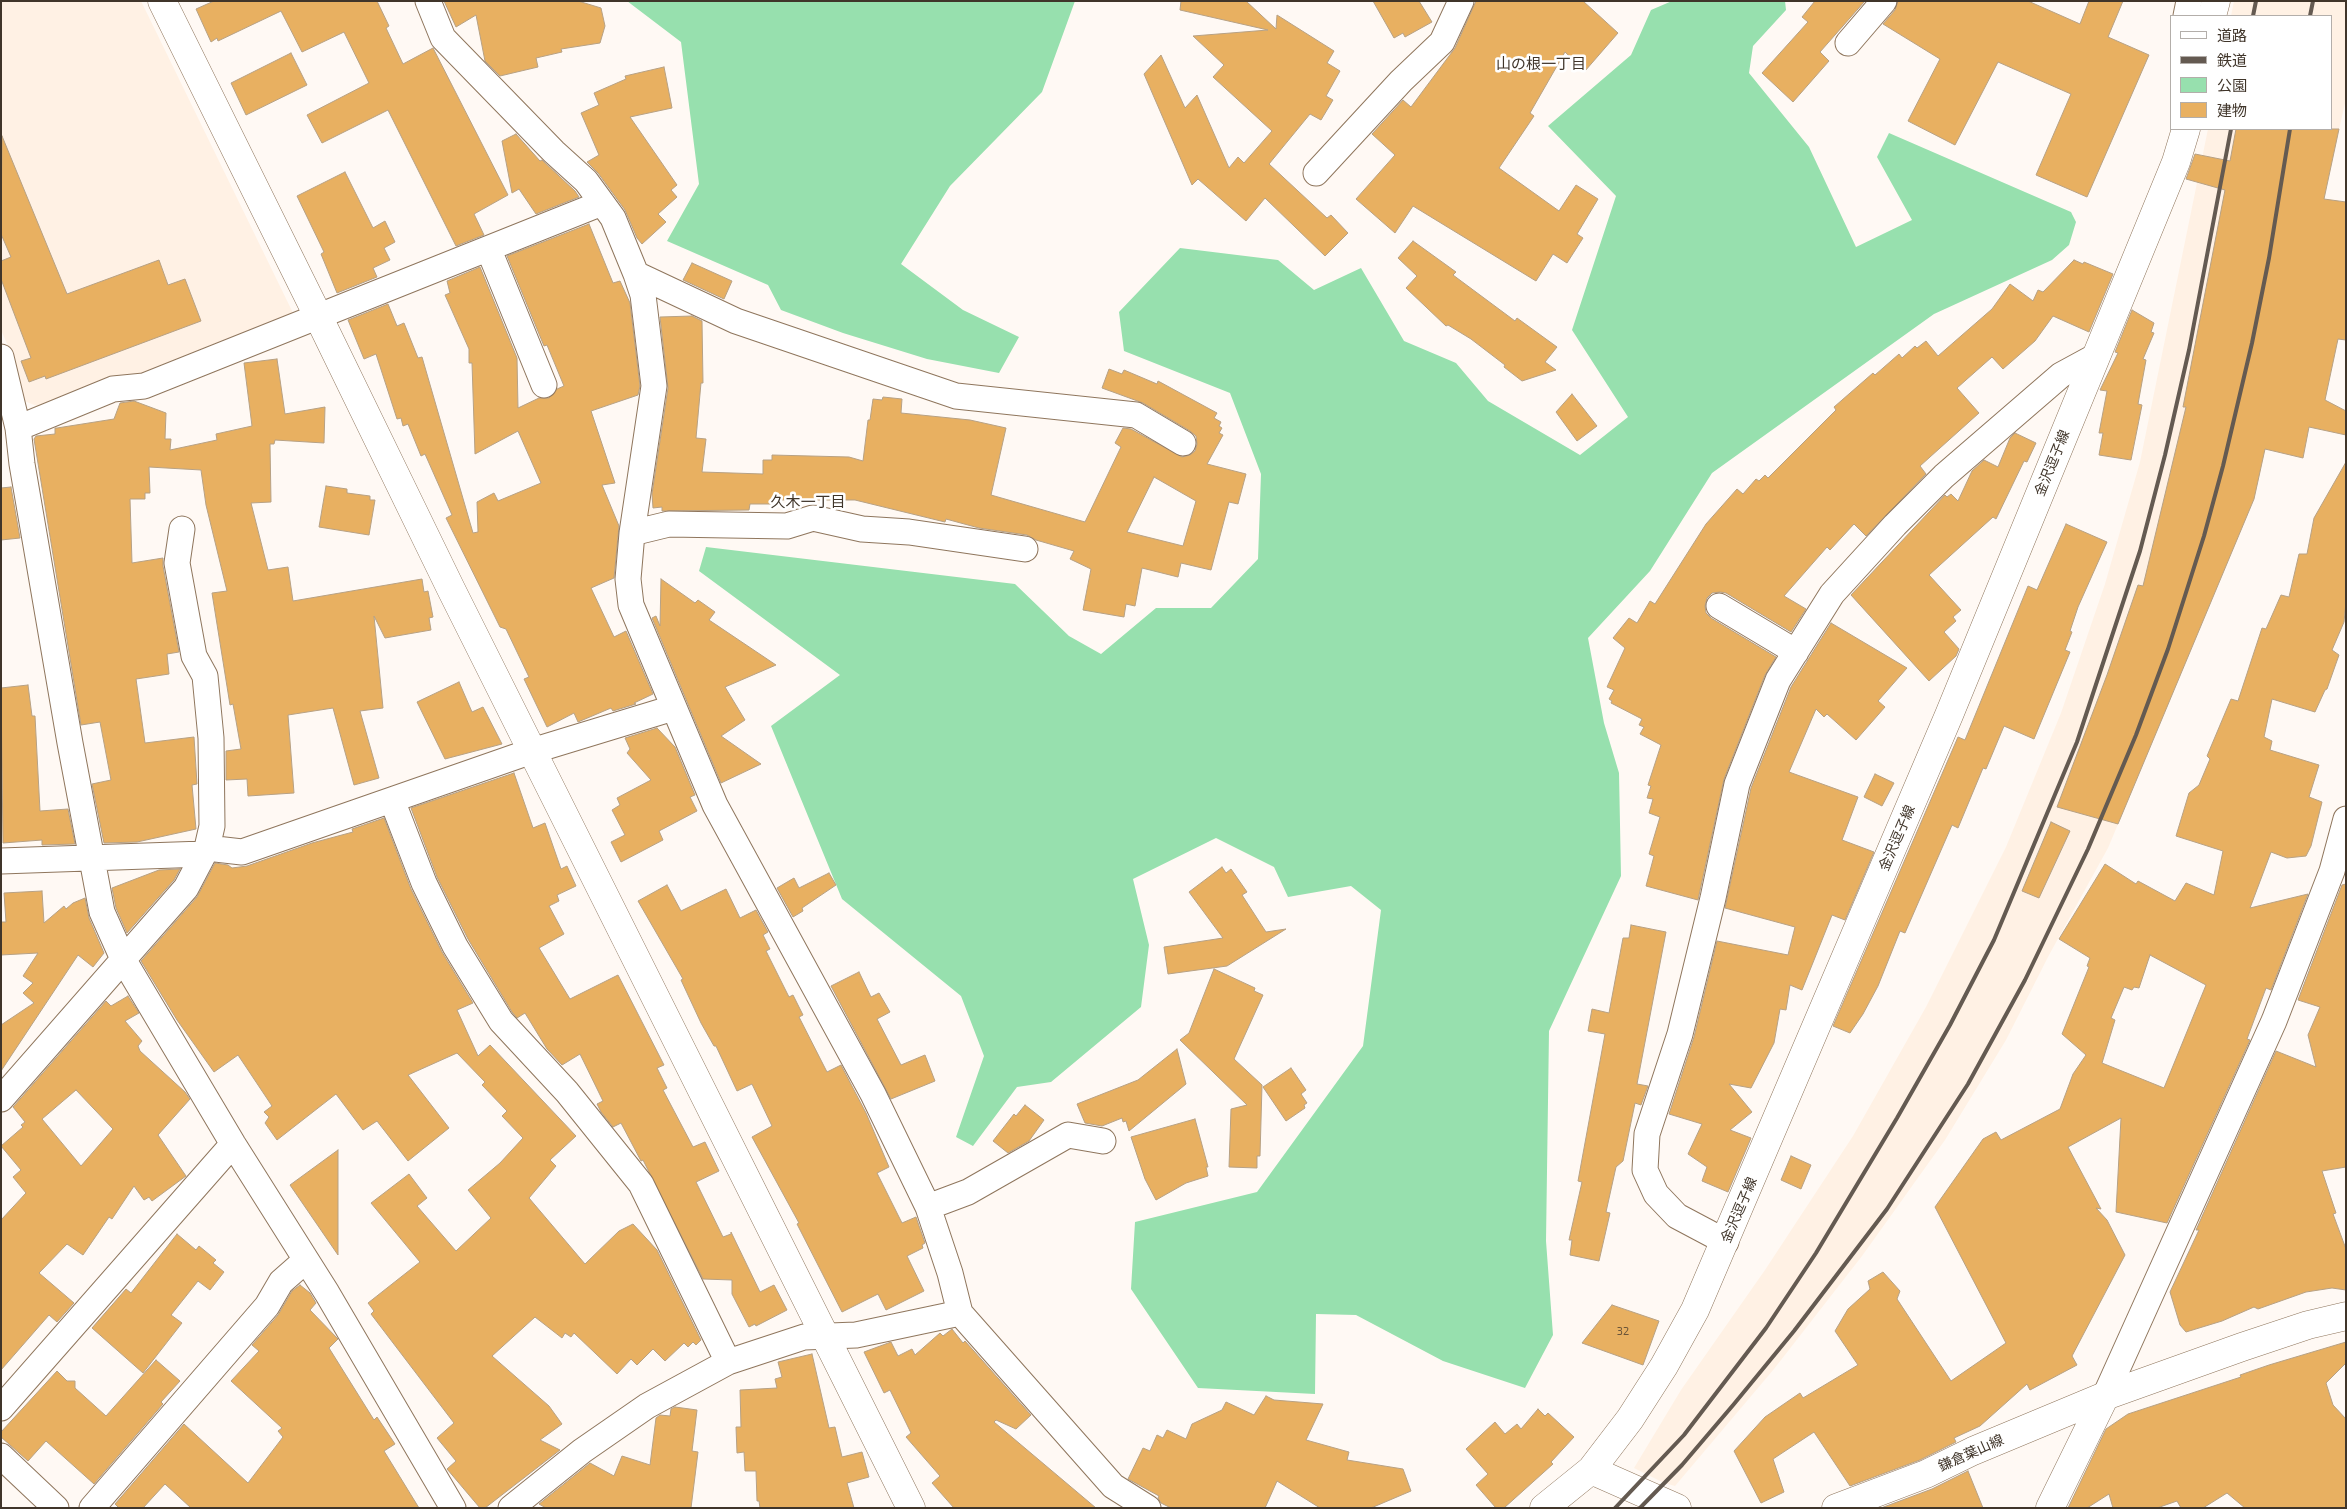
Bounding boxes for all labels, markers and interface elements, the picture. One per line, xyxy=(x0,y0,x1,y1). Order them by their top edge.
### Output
legend xyxy=(2170,15,2332,130)
text: 道路 xyxy=(2217,26,2247,44)
text: 鉄道 xyxy=(2217,51,2247,69)
district label: 山の根一丁目 xyxy=(1496,55,1586,73)
text: 公園 xyxy=(2217,76,2247,94)
text: 建物 xyxy=(2217,101,2247,119)
street label: 金沢逗子線 xyxy=(2031,427,2073,499)
district label: 久木一丁目 xyxy=(771,493,845,511)
street label: 金沢逗子線 xyxy=(1876,803,1918,873)
street label: 金沢逗子線 xyxy=(1718,1175,1760,1245)
house number: 32 xyxy=(1617,1324,1629,1338)
street label: 鎌倉葉山線 xyxy=(1936,1431,2006,1475)

